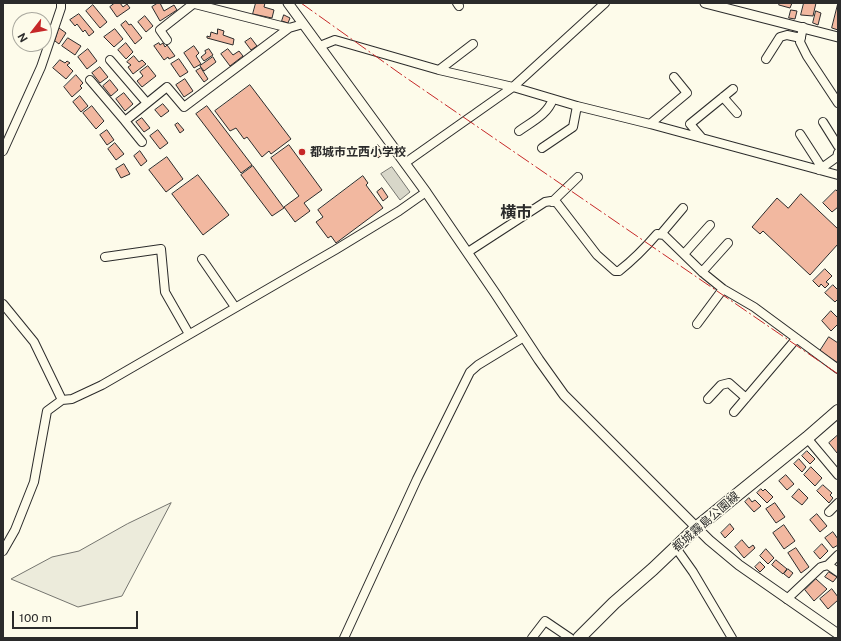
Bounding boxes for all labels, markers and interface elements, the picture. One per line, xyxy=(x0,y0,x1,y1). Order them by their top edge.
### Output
north arrow xyxy=(12,12,52,52)
text: N xyxy=(15,31,30,44)
place label: 都城市立西小学校 xyxy=(310,145,406,159)
marker: 都城市立西小学校 xyxy=(297,147,307,157)
district label: 横市 xyxy=(500,203,532,223)
street label: 都城霧島公園線 xyxy=(670,489,742,555)
scale bar xyxy=(14,603,140,629)
text: 100 m xyxy=(19,611,52,625)

